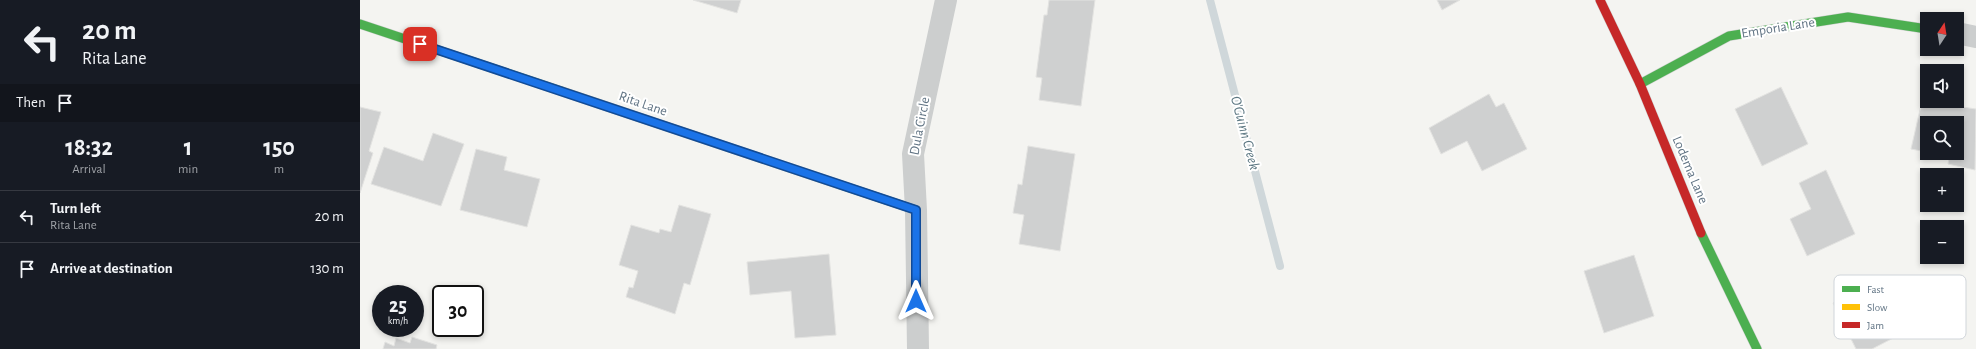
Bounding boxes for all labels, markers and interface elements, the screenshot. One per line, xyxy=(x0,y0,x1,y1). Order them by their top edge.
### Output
north arrow xyxy=(1920,12,1964,56)
map controls xyxy=(1920,12,1964,264)
street label: Emporia Lane xyxy=(1740,15,1816,41)
icon: left xyxy=(16,16,68,68)
text: 20 m xyxy=(82,17,137,45)
pin xyxy=(403,27,437,61)
icon: arrive xyxy=(409,33,431,55)
text: Rita Lane xyxy=(82,50,147,68)
button: sound xyxy=(1920,64,1964,108)
street label: Rita Lane xyxy=(617,89,669,119)
icon: arrive xyxy=(54,92,76,114)
water label: O'Guinn Creek xyxy=(1228,94,1262,172)
text: Then xyxy=(16,95,46,110)
street label: Dula Circle xyxy=(908,96,932,156)
button: search xyxy=(1920,116,1964,160)
street label: Lodema Lane xyxy=(1669,134,1711,206)
text: 18:32 xyxy=(65,136,113,160)
text: 1 xyxy=(184,136,192,160)
text: 150 xyxy=(263,136,295,160)
text: Arrival xyxy=(72,163,106,176)
text: min xyxy=(178,163,198,176)
text: m xyxy=(274,163,284,176)
button: + xyxy=(1920,168,1964,212)
text: Turn left xyxy=(50,201,101,216)
icon: left xyxy=(16,206,38,228)
text: 20 m xyxy=(315,209,344,224)
text: Rita Lane xyxy=(50,219,97,232)
button: − xyxy=(1920,220,1964,264)
icon: arrive xyxy=(16,258,38,280)
text: Arrive at destination xyxy=(50,261,173,276)
text: 130 m xyxy=(310,261,344,276)
legend xyxy=(1834,275,1966,339)
position arrow xyxy=(895,280,937,322)
text: Fast xyxy=(1867,284,1885,295)
speed limit sign: 30 xyxy=(432,285,484,337)
text: 25 xyxy=(389,296,407,316)
text: Slow xyxy=(1867,302,1888,313)
text: km/h xyxy=(388,316,408,326)
text: Jam xyxy=(1867,320,1884,331)

